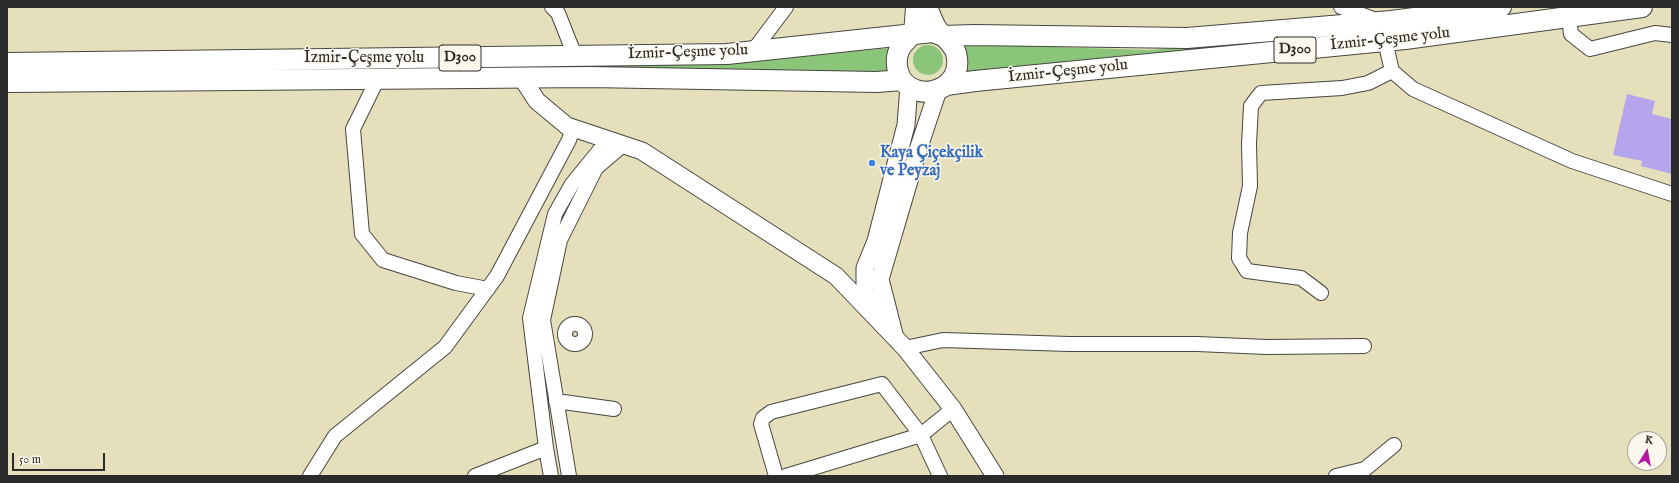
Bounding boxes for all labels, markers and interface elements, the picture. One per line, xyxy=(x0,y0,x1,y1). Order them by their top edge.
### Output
street label: İzmir-Çeşme yolu xyxy=(1329,24,1451,56)
road number: D300 xyxy=(1274,37,1316,63)
street label: İzmir-Çeşme yolu xyxy=(627,41,749,65)
road number: D300 xyxy=(439,45,481,71)
street label: İzmir-Çeşme yolu xyxy=(304,49,424,69)
street label: İzmir-Çeşme yolu xyxy=(1007,56,1129,88)
place label: Kaya Çiçekçilik ve Peyzaj xyxy=(880,144,983,182)
marker: Kaya Çiçekçilik ve Peyzaj xyxy=(867,158,877,168)
north arrow xyxy=(1627,431,1667,471)
text: K xyxy=(1644,433,1654,448)
scale bar xyxy=(14,445,107,471)
text: 50 m xyxy=(19,452,41,467)

